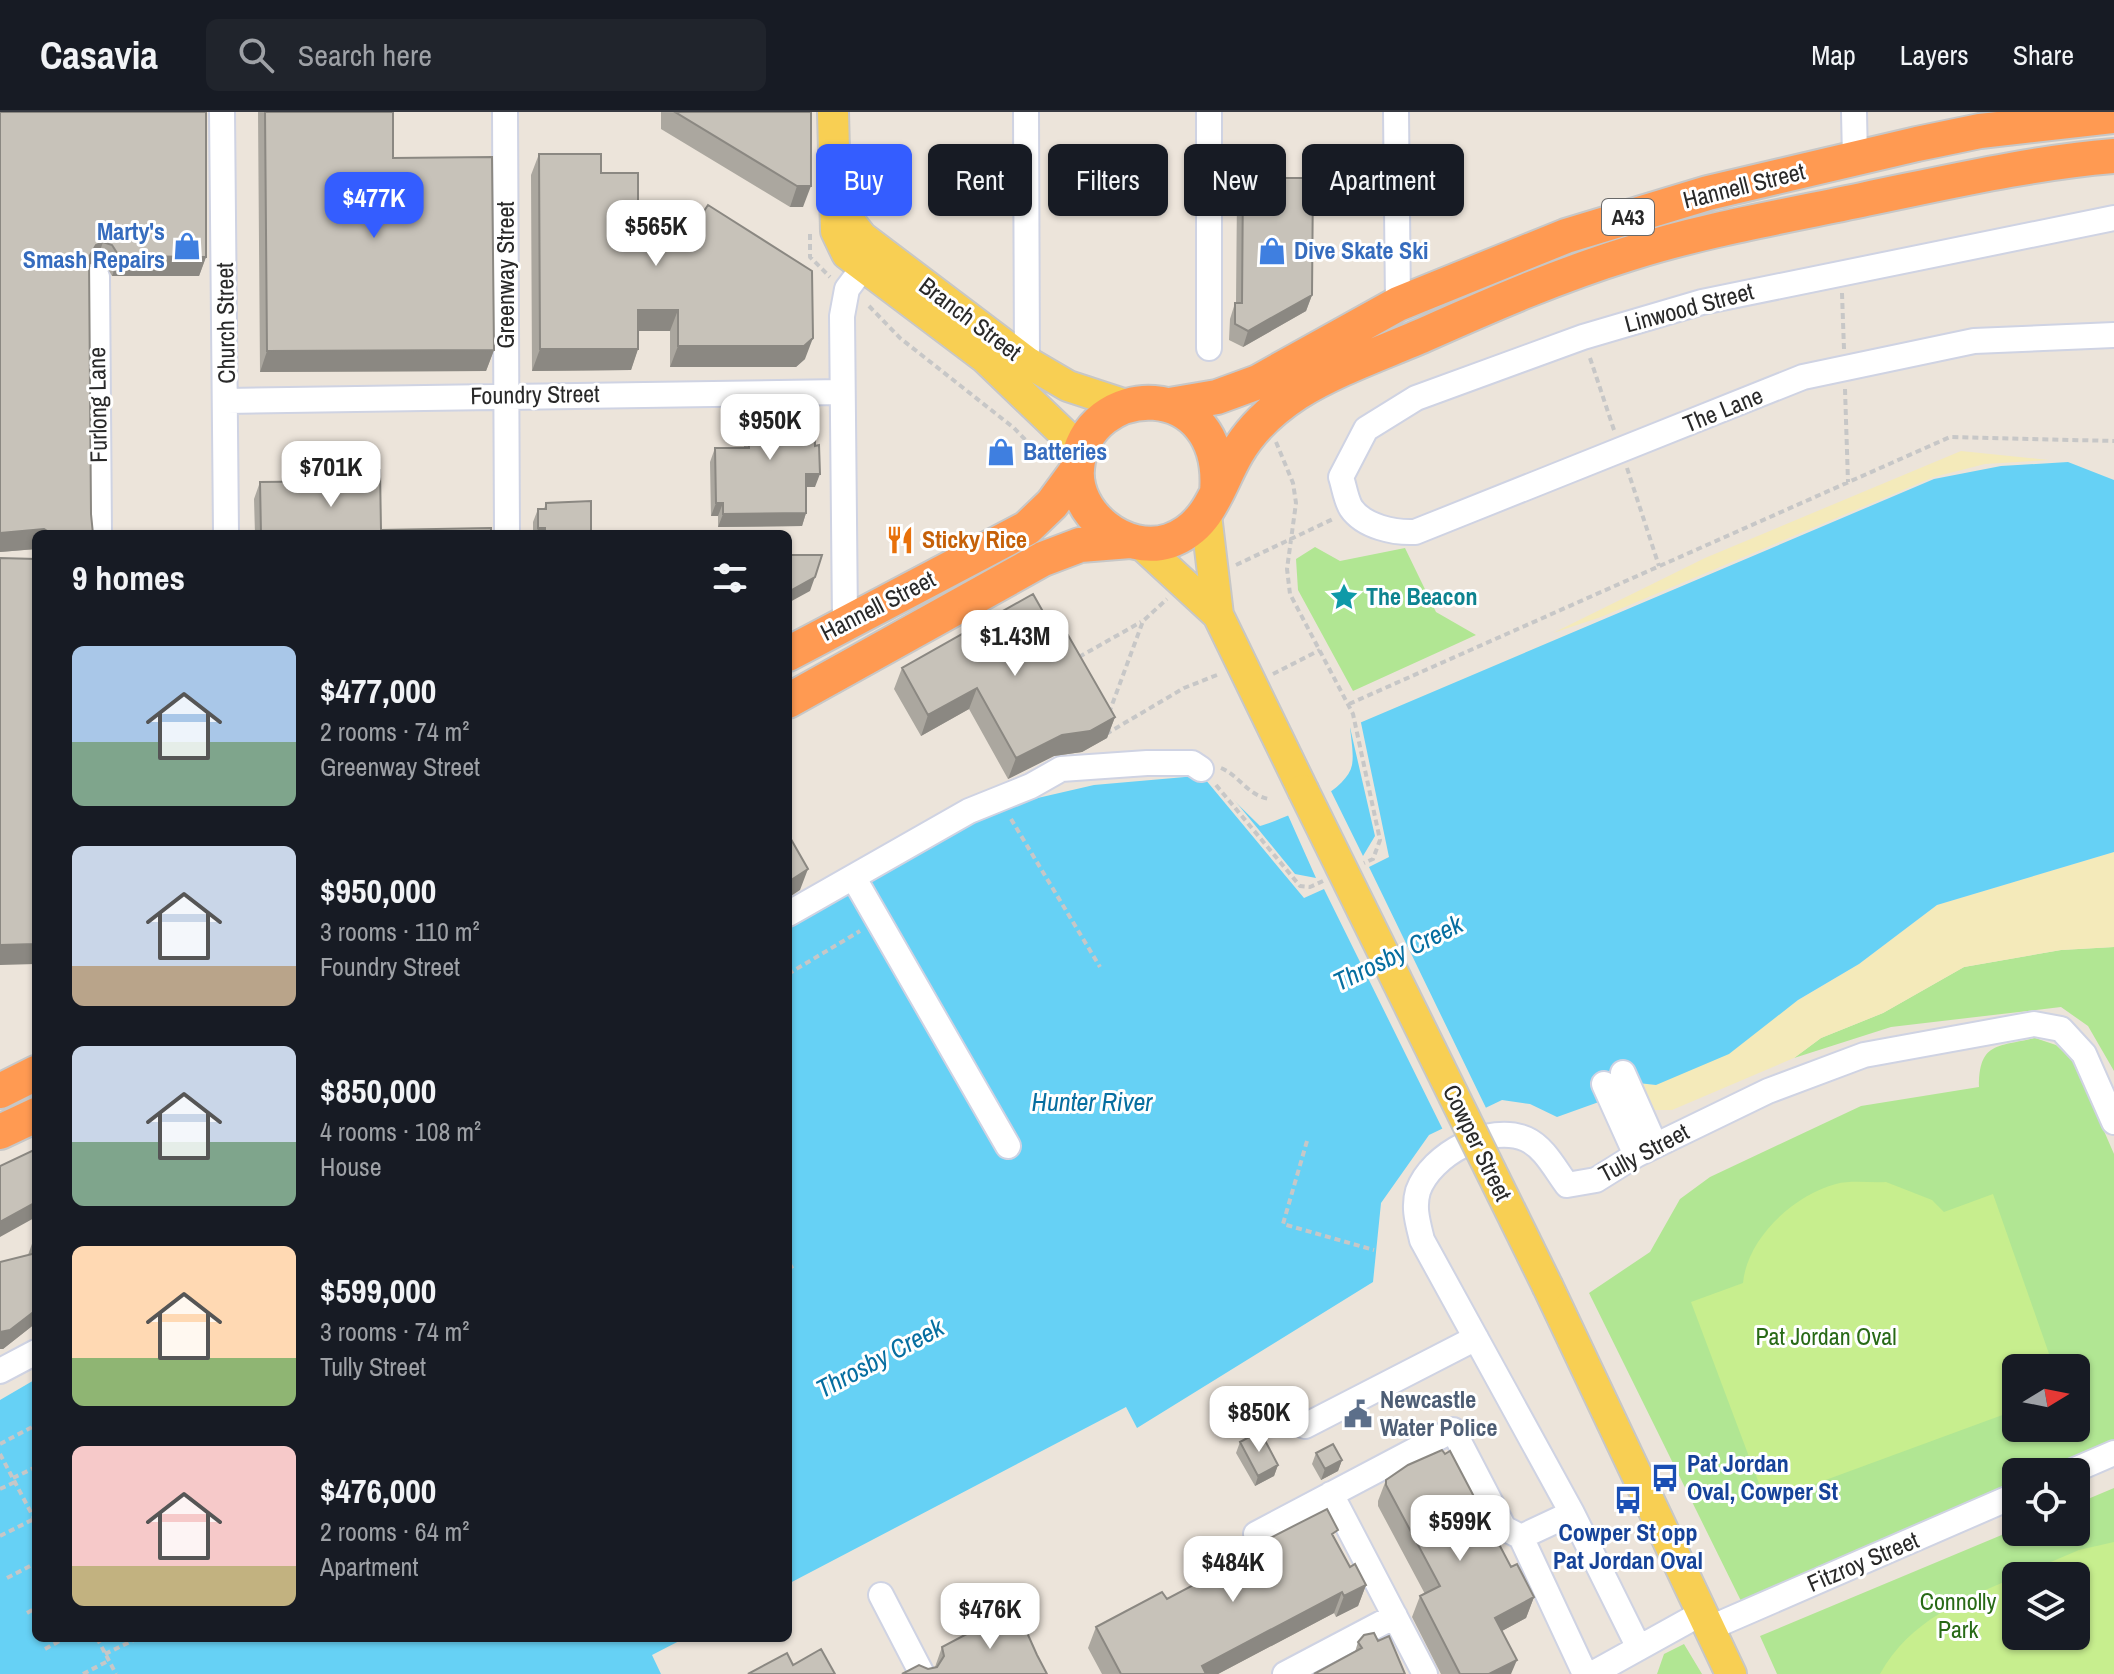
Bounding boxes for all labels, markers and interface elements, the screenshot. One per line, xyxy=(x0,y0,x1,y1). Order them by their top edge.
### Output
search box xyxy=(206,19,766,91)
text: Casavia xyxy=(40,30,158,81)
icon: search xyxy=(234,33,278,77)
text: Search here xyxy=(298,35,432,75)
text: Map xyxy=(1811,36,1856,74)
text: Layers xyxy=(1900,36,1969,74)
text: Share xyxy=(2013,36,2074,74)
chip: Buy xyxy=(816,144,912,216)
chip: Rent xyxy=(928,144,1032,216)
chip: Filters xyxy=(1048,144,1168,216)
chip: New xyxy=(1184,144,1286,216)
chip: Apartment xyxy=(1302,144,1464,216)
street label: Hannell Street xyxy=(1679,154,1809,216)
pin: $477K xyxy=(318,172,430,240)
text: $477K xyxy=(343,180,405,215)
road number: A43 xyxy=(1602,199,1654,235)
pin: $565K xyxy=(600,200,712,268)
street label: Greenway Street xyxy=(489,201,521,349)
text: $565K xyxy=(625,208,687,243)
place label: Marty's Smash Repairs xyxy=(23,215,165,275)
shop icon: Marty's Smash Repairs xyxy=(172,231,202,261)
place label: Dive Skate Ski xyxy=(1294,234,1429,266)
shop icon: Dive Skate Ski xyxy=(1257,236,1287,266)
street label: Church Street xyxy=(208,262,242,384)
street label: Branch Street xyxy=(913,269,1029,368)
street label: Linwood Street xyxy=(1621,274,1757,340)
street label: Furlong Lane xyxy=(80,347,114,463)
street label: Foundry Street xyxy=(470,377,600,411)
street label: The Lane xyxy=(1678,379,1767,439)
pin: $950K xyxy=(714,394,826,462)
text: $950K xyxy=(739,402,801,437)
place label: Batteries xyxy=(1023,435,1107,467)
shop icon: Batteries xyxy=(986,437,1016,467)
pin: $701K xyxy=(275,441,387,509)
text: $701K xyxy=(300,449,362,484)
place label: Sticky Rice xyxy=(922,523,1027,555)
restaurant icon: Sticky Rice xyxy=(885,525,915,555)
text: 9 homes xyxy=(72,555,185,601)
icon: filters xyxy=(708,556,752,600)
street label: Hannell Street xyxy=(815,562,941,648)
place label: The Beacon xyxy=(1366,580,1478,612)
place icon: The Beacon xyxy=(1329,582,1359,612)
pin: $1.43M xyxy=(950,610,1080,678)
text: $1.43M xyxy=(979,618,1051,653)
text: $477,000 xyxy=(320,668,436,714)
icon: home xyxy=(136,678,232,774)
text: 2 rooms · 74 m² xyxy=(320,714,469,749)
text: Greenway Street xyxy=(320,749,480,784)
text: $950,000 xyxy=(320,868,436,914)
icon: home xyxy=(136,878,232,974)
water label: Throsby Creek xyxy=(1327,906,1469,999)
text: 3 rooms · 110 m² xyxy=(320,914,480,949)
text: Foundry Street xyxy=(320,949,460,984)
text: $850,000 xyxy=(320,1068,436,1114)
icon: home xyxy=(136,1078,232,1174)
street label: Cowper Street xyxy=(1436,1079,1520,1207)
water label: Hunter River xyxy=(1032,1084,1153,1119)
text: 4 rooms · 108 m² xyxy=(320,1114,481,1149)
street label: Tully Street xyxy=(1593,1115,1695,1189)
text: House xyxy=(320,1149,382,1184)
text: $599,000 xyxy=(320,1268,436,1314)
icon: home xyxy=(136,1278,232,1374)
water label: Throsby Creek xyxy=(810,1309,951,1406)
text: 3 rooms · 74 m² xyxy=(320,1314,469,1349)
park label: Pat Jordan Oval xyxy=(1755,1320,1897,1352)
text: Tully Street xyxy=(320,1349,426,1384)
north arrow xyxy=(2002,1354,2090,1442)
map controls xyxy=(2002,1354,2090,1650)
place label: Newcastle Water Police xyxy=(1380,1383,1497,1443)
pin: $850K xyxy=(1203,1386,1315,1454)
text: $850K xyxy=(1228,1394,1290,1429)
public building icon: Newcastle Water Police xyxy=(1343,1399,1373,1429)
place label: Pat Jordan Oval, Cowper St xyxy=(1687,1447,1838,1507)
button: locate xyxy=(2002,1458,2090,1546)
bus stop icon: Pat Jordan Oval, Cowper St xyxy=(1650,1463,1680,1493)
text: $476,000 xyxy=(320,1468,436,1514)
icon: home xyxy=(136,1478,232,1574)
bus stop icon: Cowper St opp Pat Jordan Oval xyxy=(1613,1485,1643,1515)
pin: $599K xyxy=(1404,1495,1516,1563)
text: $599K xyxy=(1429,1503,1491,1538)
text: 2 rooms · 64 m² xyxy=(320,1514,469,1549)
place label: Cowper St opp Pat Jordan Oval xyxy=(1553,1516,1703,1576)
street label: Fitzroy Street xyxy=(1802,1523,1924,1599)
pin: $484K xyxy=(1177,1536,1289,1604)
text: $484K xyxy=(1202,1544,1264,1579)
text: Apartment xyxy=(320,1549,418,1584)
button: layers xyxy=(2002,1562,2090,1650)
pin: $476K xyxy=(934,1583,1046,1651)
park label: Connolly Park xyxy=(1920,1585,1996,1645)
text: $476K xyxy=(959,1591,1021,1626)

